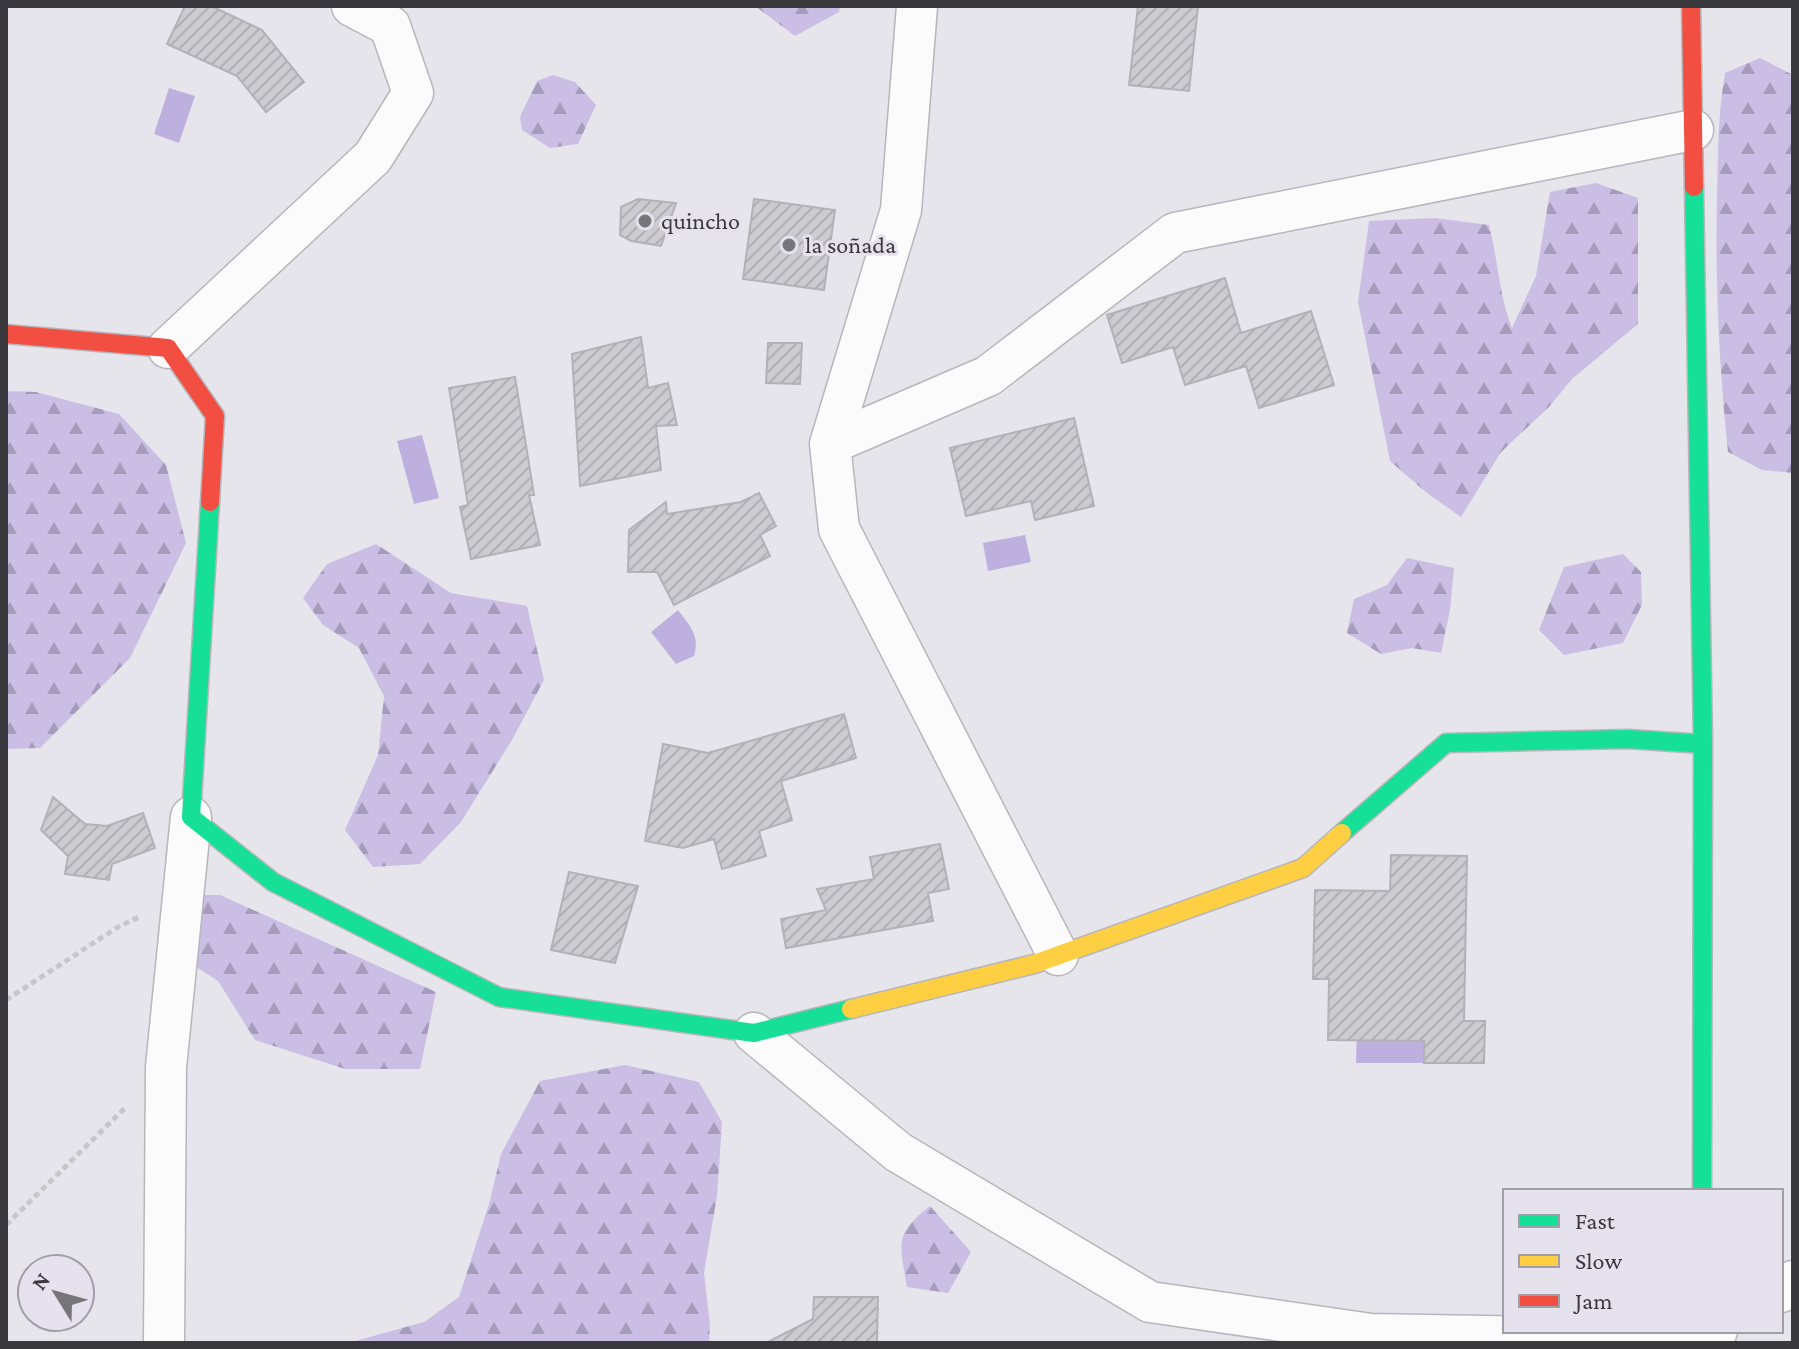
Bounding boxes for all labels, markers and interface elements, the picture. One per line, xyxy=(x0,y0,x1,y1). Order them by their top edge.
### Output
place label: quincho xyxy=(661,207,740,234)
marker: quincho xyxy=(636,212,654,230)
place label: la soñada xyxy=(805,231,896,258)
marker: la soñada xyxy=(780,236,798,254)
legend xyxy=(1503,1189,1783,1333)
text: Fast xyxy=(1575,1207,1616,1234)
text: Slow xyxy=(1575,1247,1622,1274)
north arrow xyxy=(16,1253,96,1333)
text: N xyxy=(26,1268,55,1295)
text: Jam xyxy=(1573,1287,1613,1314)

